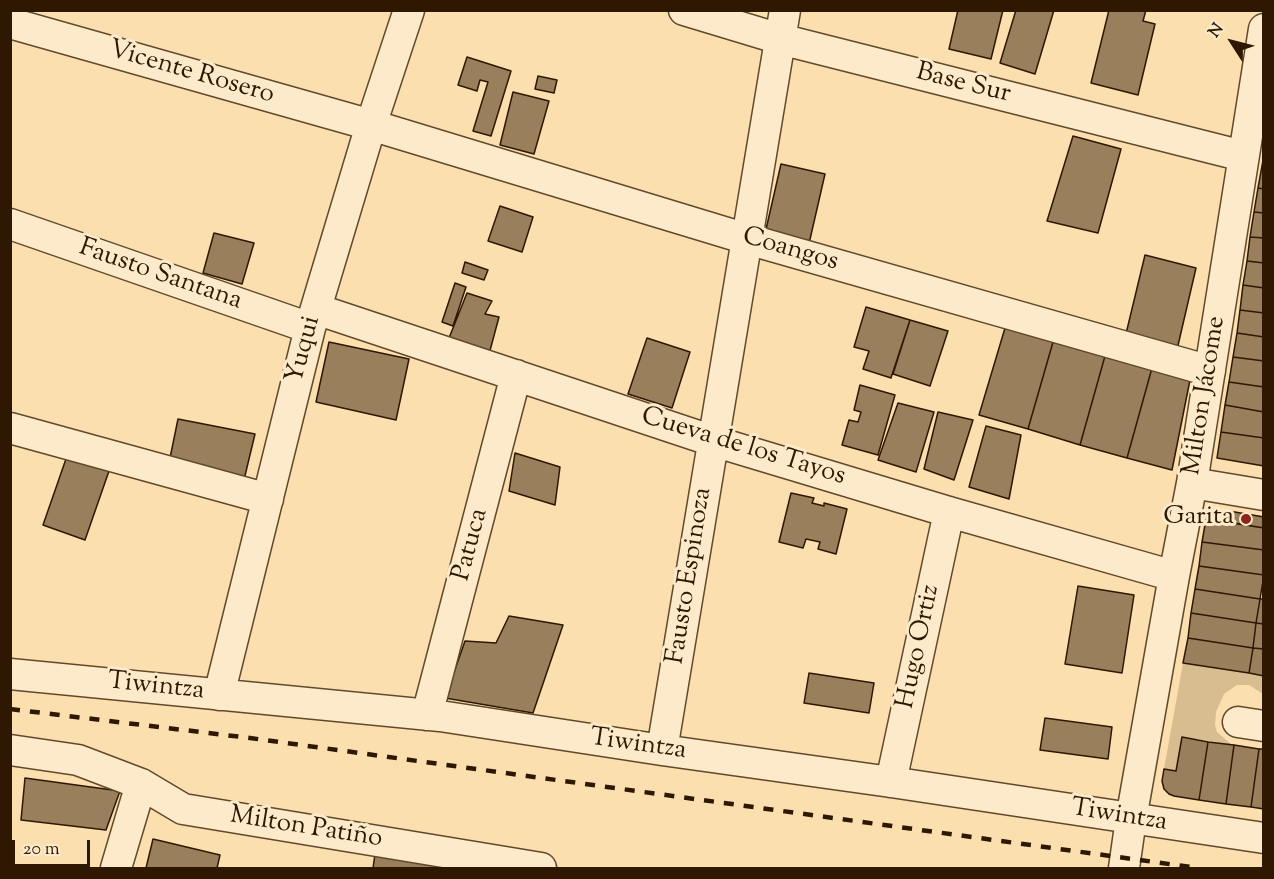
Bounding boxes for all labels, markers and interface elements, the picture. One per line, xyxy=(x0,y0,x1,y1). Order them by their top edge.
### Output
north arrow xyxy=(1202,12,1262,72)
text: N xyxy=(1204,19,1230,43)
street label: Vicente Rosero xyxy=(105,35,277,113)
street label: Base Sur xyxy=(912,58,1014,112)
street label: Coangos xyxy=(738,222,842,280)
street label: Fausto Santana xyxy=(74,234,246,318)
street label: Yuqui xyxy=(281,313,329,387)
street label: Milton Jácome xyxy=(1178,314,1234,478)
street label: Cueva de los Tayos xyxy=(637,402,849,494)
street label: Fausto Espinoza xyxy=(662,485,720,667)
place label: Garita xyxy=(1163,503,1234,535)
street label: Patuca xyxy=(447,505,497,585)
marker: Garita xyxy=(1239,512,1253,526)
street label: Hugo Ortiz xyxy=(892,582,948,712)
street label: Tiwintza xyxy=(106,667,206,709)
street label: Tiwintza xyxy=(588,724,688,768)
street label: Tiwintza xyxy=(1069,794,1169,840)
street label: Milton Patiño xyxy=(228,802,384,856)
scale bar xyxy=(15,828,93,866)
text: 20 m xyxy=(23,837,60,863)

